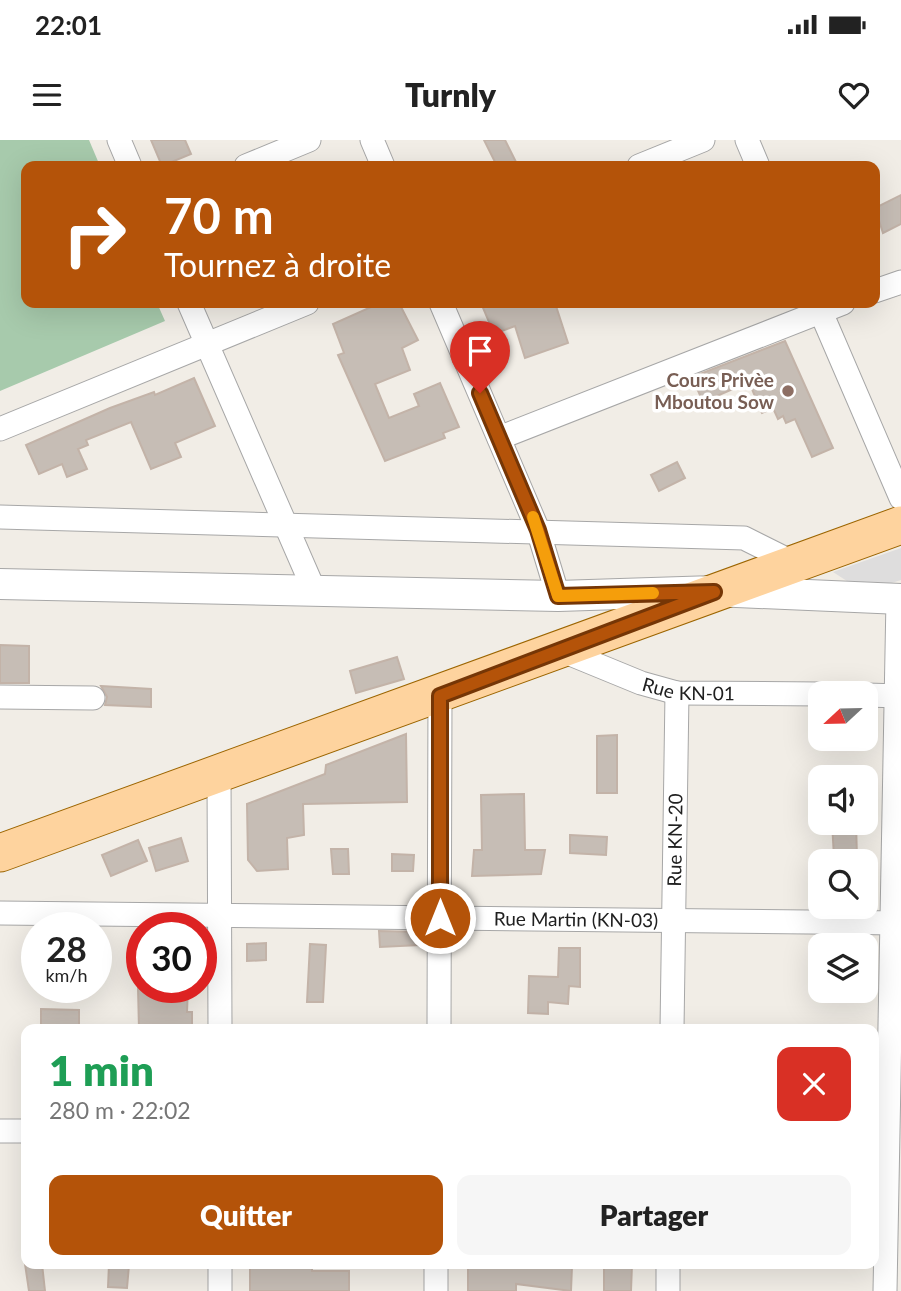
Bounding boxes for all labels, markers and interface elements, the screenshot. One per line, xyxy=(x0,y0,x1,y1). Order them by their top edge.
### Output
text: 22:01 xyxy=(35,9,102,41)
text: Turnly xyxy=(405,75,496,114)
icon: menu xyxy=(28,76,66,114)
icon: heart xyxy=(835,76,873,114)
text: 70 m xyxy=(164,186,274,244)
icon: right xyxy=(49,189,140,280)
text: Tournez à droite xyxy=(164,245,391,284)
pin xyxy=(450,321,510,393)
icon: arrive xyxy=(461,332,499,370)
place label: Cours Privèe Mboutou Sow xyxy=(654,368,775,413)
marker: Cours Privèe Mboutou Sow xyxy=(780,383,796,399)
street label: Rue KN-01 xyxy=(640,672,735,704)
north arrow xyxy=(808,681,878,751)
map controls xyxy=(808,681,878,1003)
button: sound xyxy=(808,765,878,835)
street label: Rue KN-20 xyxy=(662,793,687,887)
button: search xyxy=(808,849,878,919)
position arrow xyxy=(403,881,477,955)
street label: Rue Martin (KN-03) xyxy=(494,906,658,931)
speed limit sign: 30 xyxy=(126,912,217,1003)
text: 28 xyxy=(46,927,87,969)
button: layers xyxy=(808,933,878,1003)
text: km/h xyxy=(45,964,88,986)
text: 1 min xyxy=(49,1045,154,1095)
button: close xyxy=(777,1047,851,1121)
text: 280 m · 22:02 xyxy=(49,1096,191,1124)
button: Quitter xyxy=(49,1175,443,1255)
button: Partager xyxy=(457,1175,851,1255)

